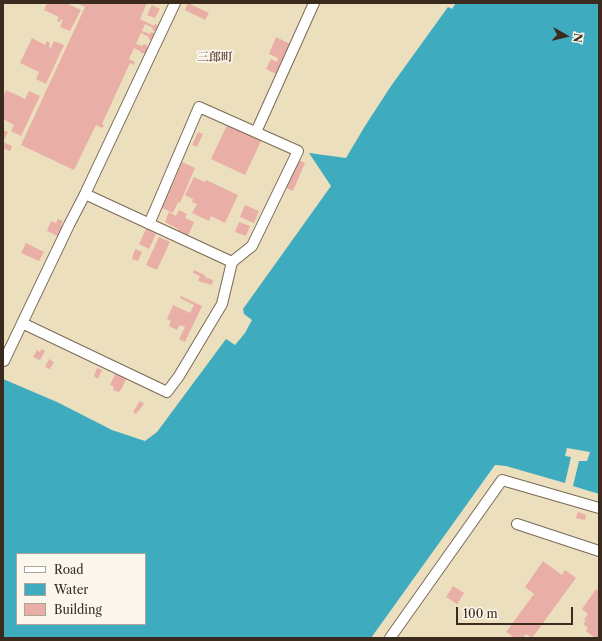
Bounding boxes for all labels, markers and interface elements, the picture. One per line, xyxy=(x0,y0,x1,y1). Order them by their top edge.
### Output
north arrow xyxy=(546,16,586,56)
text: N xyxy=(570,32,585,43)
district label: 三郎町 xyxy=(197,51,233,65)
legend xyxy=(16,553,146,625)
text: Road xyxy=(54,562,84,577)
text: Water xyxy=(54,582,88,597)
scale bar xyxy=(458,599,575,625)
text: Building xyxy=(54,602,102,617)
text: 100 m xyxy=(463,606,498,621)

